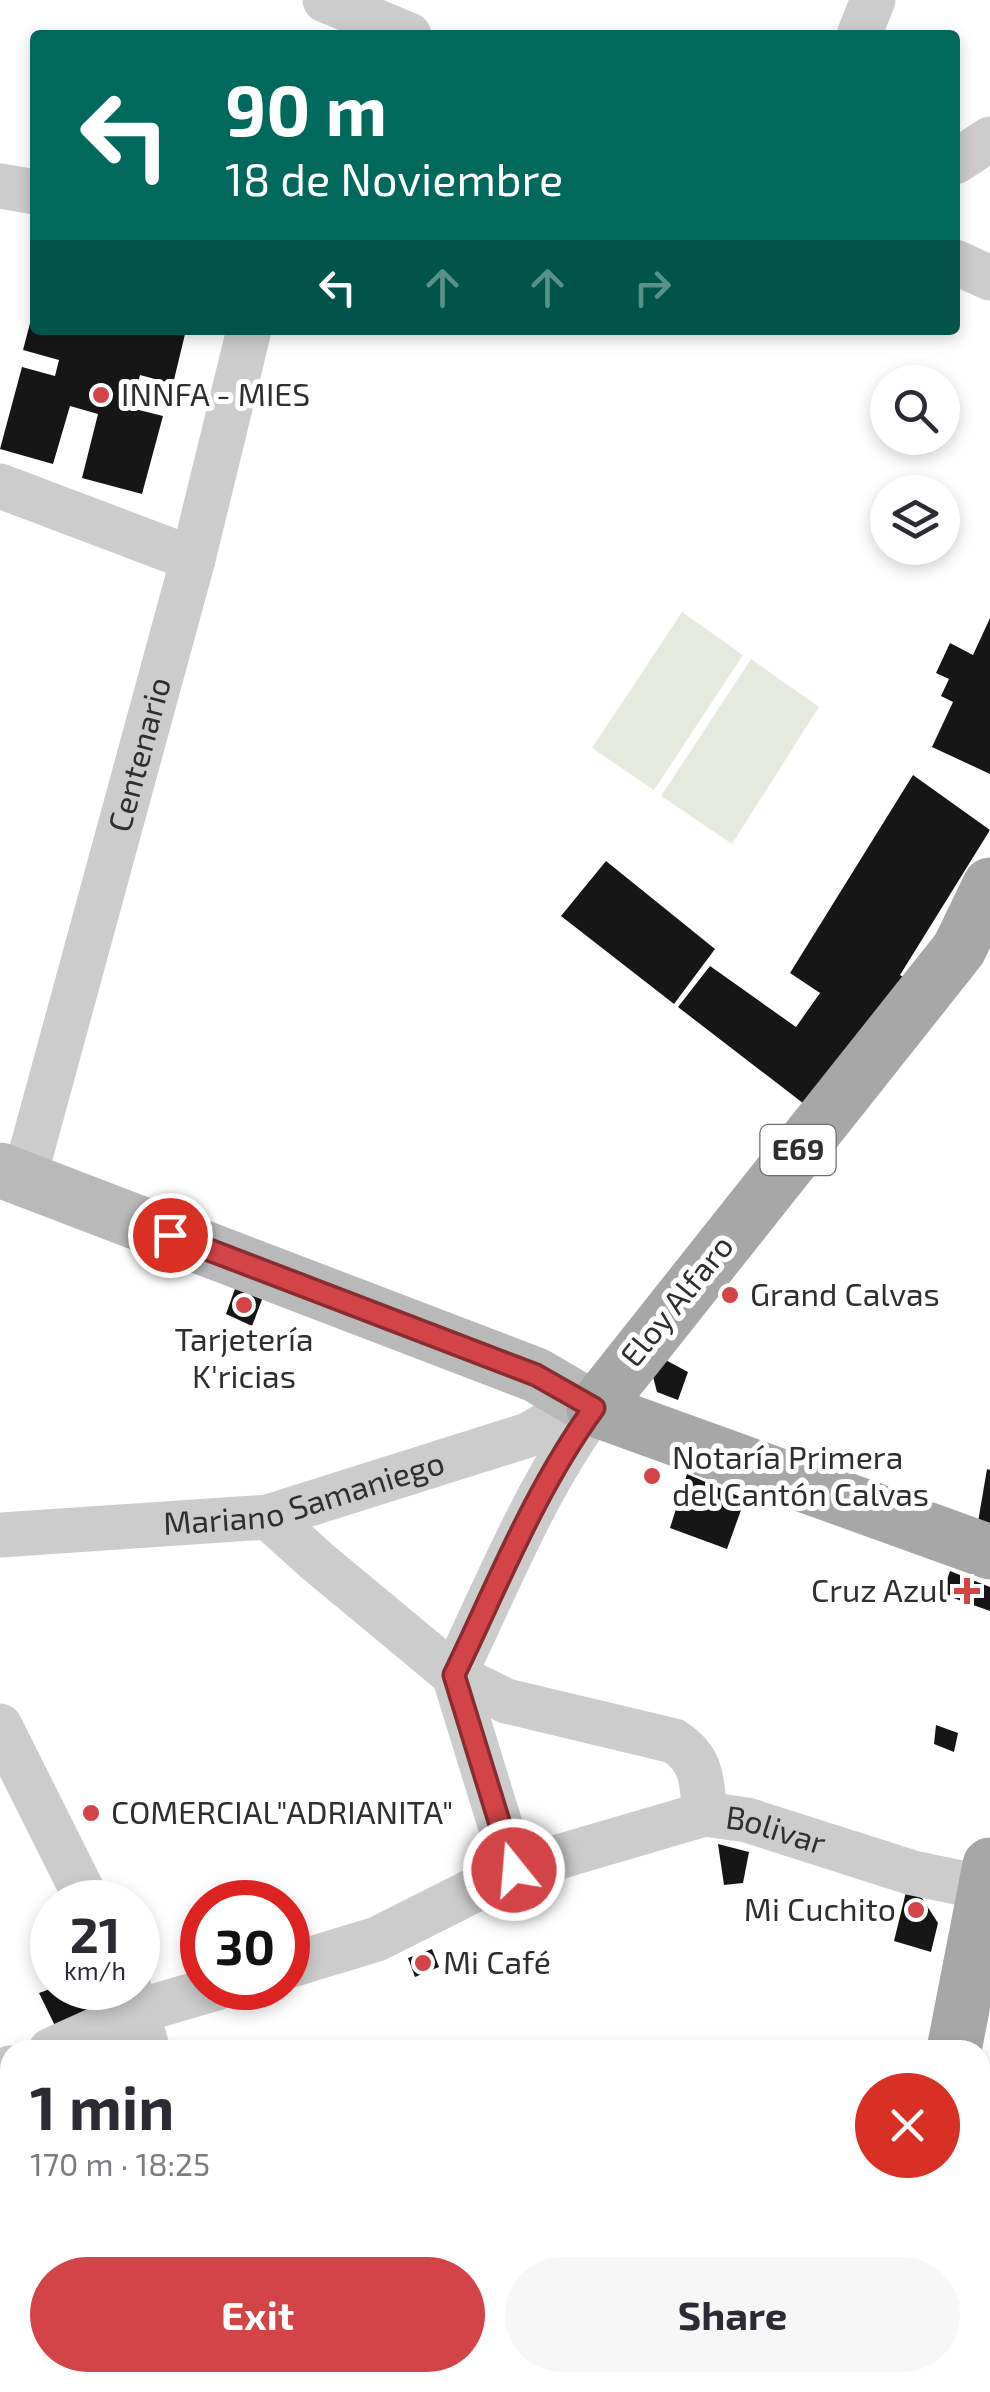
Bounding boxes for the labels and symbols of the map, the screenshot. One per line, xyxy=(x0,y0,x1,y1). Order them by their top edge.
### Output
place label: INNFA - MIES xyxy=(121,374,310,412)
marker: INNFA - MIES xyxy=(90,384,112,406)
street label: Centenario xyxy=(99,672,177,835)
road number: E69 xyxy=(760,1125,836,1175)
pin xyxy=(128,1193,213,1278)
street label: Eloy Alfaro xyxy=(611,1227,740,1373)
place label: Grand Calvas xyxy=(750,1274,940,1312)
marker: Grand Calvas xyxy=(719,1284,741,1306)
marker: Tarjetería K'ricias xyxy=(233,1294,255,1316)
place label: Tarjetería K'ricias xyxy=(175,1319,313,1394)
place label: Notaría Primera del Cantón Calvas xyxy=(672,1437,929,1512)
street label: Mariano Samaniego xyxy=(162,1442,448,1541)
marker: Notaría Primera del Cantón Calvas xyxy=(641,1465,663,1487)
place label: Cruz Azul xyxy=(811,1570,947,1608)
marker: Cruz Azul xyxy=(956,1580,978,1602)
place label: COMERCIAL"ADRIANITA" xyxy=(111,1792,453,1830)
street label: Bolivar xyxy=(724,1796,831,1861)
marker: COMERCIAL"ADRIANITA" xyxy=(80,1802,102,1824)
position arrow xyxy=(462,1818,566,1922)
speed limit sign: 30 xyxy=(180,1880,310,2010)
place label: Mi Cuchito xyxy=(744,1889,896,1927)
marker: Mi Cuchito xyxy=(905,1899,927,1921)
place label: Mi Café xyxy=(443,1942,551,1980)
marker: Mi Café xyxy=(412,1952,434,1974)

